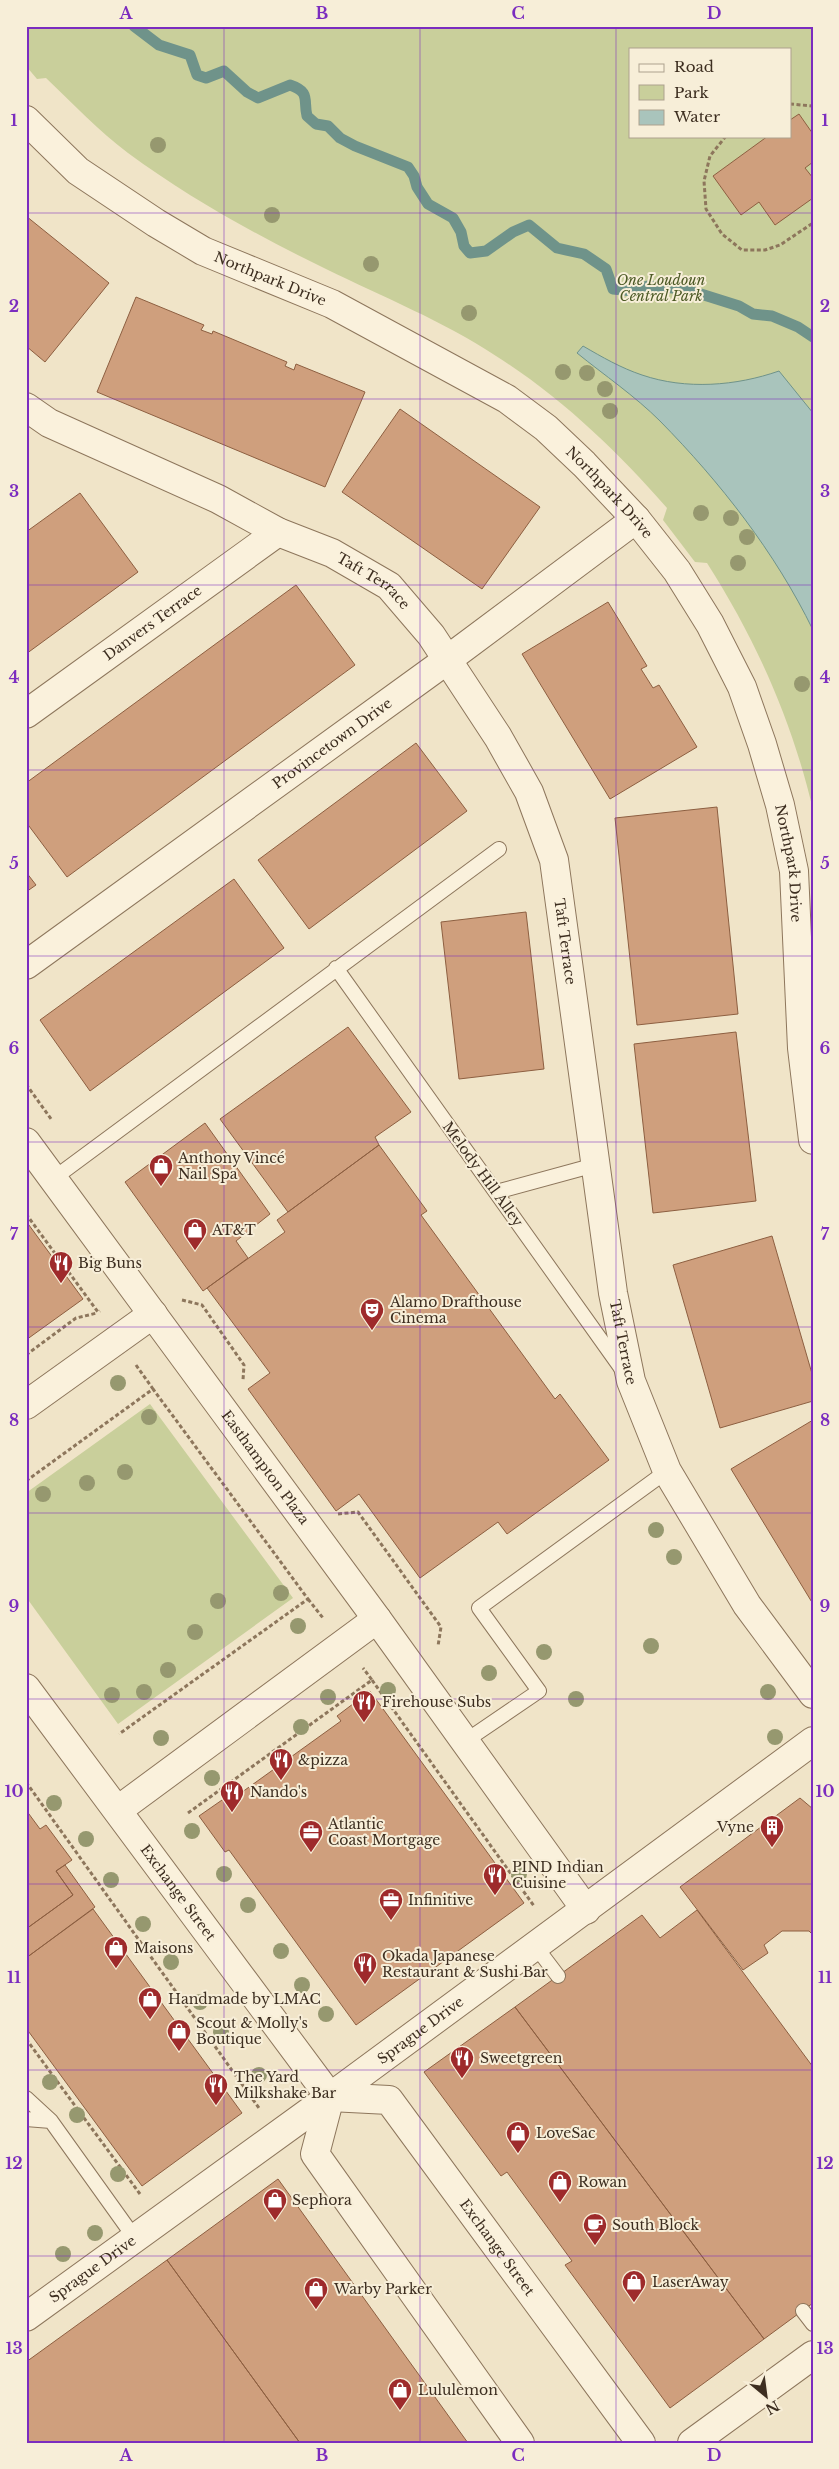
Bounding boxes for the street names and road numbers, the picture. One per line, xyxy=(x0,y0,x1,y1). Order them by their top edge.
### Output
street label: Northpark Drive xyxy=(212,248,329,310)
street label: Northpark Drive xyxy=(562,443,657,542)
street label: Taft Terrace xyxy=(333,549,414,613)
street label: Danvers Terrace xyxy=(100,581,205,664)
street label: Provincetown Drive xyxy=(269,694,395,793)
street label: Northpark Drive xyxy=(771,803,805,923)
street label: Taft Terrace xyxy=(550,897,580,986)
street label: Melody Hill Alley xyxy=(439,1118,527,1230)
street label: Taft Terrace xyxy=(606,1298,641,1386)
street label: Easthampton Plaza xyxy=(218,1407,313,1528)
street label: Exchange Street xyxy=(136,1841,220,1945)
street label: Sprague Drive xyxy=(374,1993,467,2068)
street label: Exchange Street xyxy=(456,2196,539,2300)
street label: Sprague Drive xyxy=(45,2231,139,2306)

